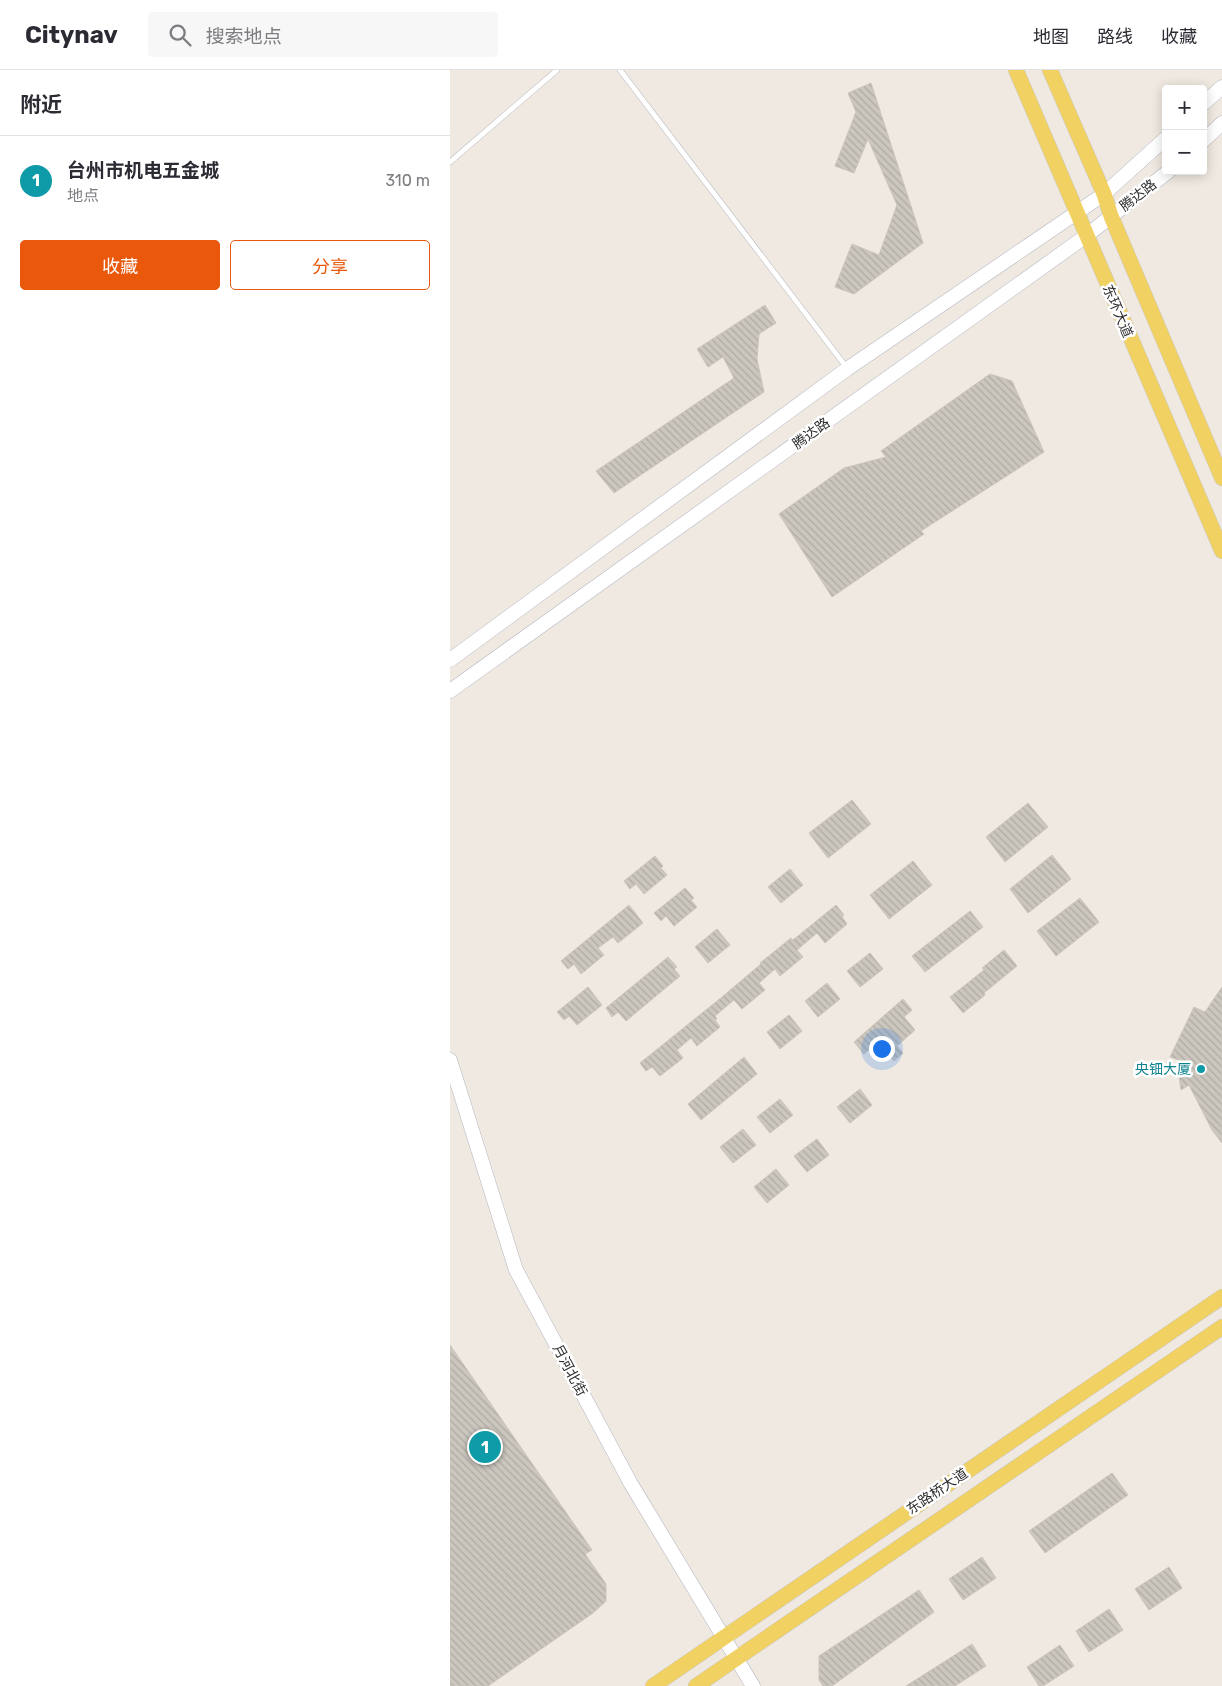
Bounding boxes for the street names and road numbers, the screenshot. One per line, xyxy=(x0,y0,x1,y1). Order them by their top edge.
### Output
street label: 腾达路 xyxy=(1117,176,1160,215)
street label: 东环大道 xyxy=(1099,282,1136,340)
street label: 腾达路 xyxy=(789,414,833,453)
street label: 月河北街 xyxy=(549,1342,590,1399)
street label: 东路桥大道 xyxy=(904,1465,971,1518)

